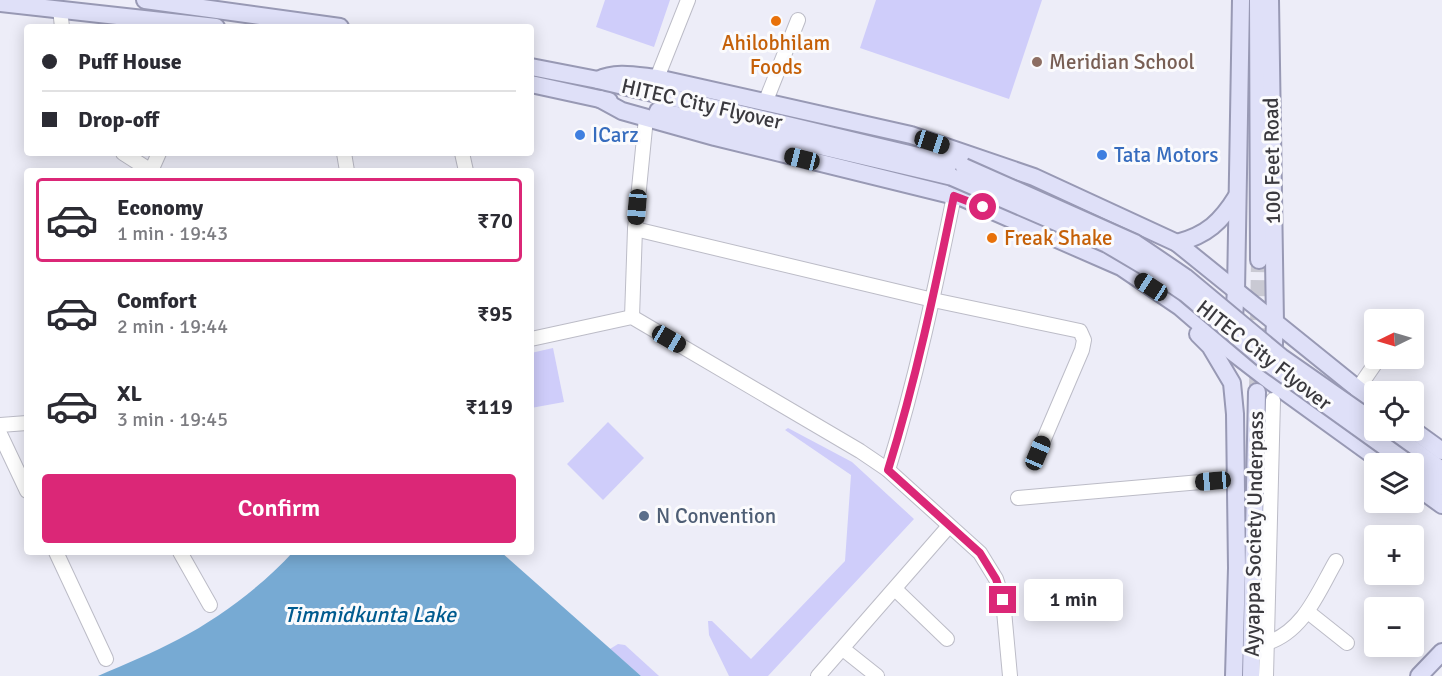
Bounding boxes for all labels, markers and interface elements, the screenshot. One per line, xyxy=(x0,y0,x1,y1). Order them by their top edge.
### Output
marker: Ahilobhilam Foods xyxy=(769,14,783,28)
place label: Ahilobhilam Foods xyxy=(722,30,830,80)
text: Puff House xyxy=(78,48,182,75)
place label: Meridian School xyxy=(1049,49,1195,75)
marker: Meridian School xyxy=(1030,55,1044,69)
street label: HITEC City Flyover xyxy=(619,73,785,135)
street label: 100 Feet Road xyxy=(1258,97,1286,225)
text: Drop-off xyxy=(78,106,159,133)
place label: ICarz xyxy=(592,122,639,148)
marker: ICarz xyxy=(573,128,587,142)
car xyxy=(912,128,952,156)
place label: Tata Motors xyxy=(1114,142,1219,168)
car xyxy=(782,146,822,172)
marker: Tata Motors xyxy=(1095,148,1109,162)
car xyxy=(626,188,648,226)
icon: car xyxy=(45,193,99,247)
route start xyxy=(969,193,996,220)
text: Economy xyxy=(117,194,203,221)
text: ₹70 xyxy=(477,207,513,234)
text: 1 min · 19:43 xyxy=(117,221,228,246)
place label: Freak Shake xyxy=(1004,225,1113,251)
marker: Freak Shake xyxy=(985,231,999,245)
car xyxy=(1131,270,1171,304)
icon: car xyxy=(45,286,99,340)
text: Comfort xyxy=(117,287,197,314)
street label: HITEC City Flyover xyxy=(1191,294,1337,416)
text: ₹95 xyxy=(477,300,513,327)
north arrow xyxy=(1364,309,1424,369)
map controls xyxy=(1364,309,1424,657)
text: 2 min · 19:44 xyxy=(117,314,228,339)
car xyxy=(649,322,689,356)
icon: car xyxy=(45,379,99,433)
text: XL xyxy=(117,380,142,407)
button: locate xyxy=(1364,381,1424,441)
text: ₹119 xyxy=(465,393,513,420)
text: 3 min · 19:45 xyxy=(117,407,228,432)
street label: Ayyappa Society Underpass xyxy=(1239,411,1269,657)
car xyxy=(1023,433,1053,473)
button: layers xyxy=(1364,453,1424,513)
car xyxy=(1194,470,1232,492)
button: Confirm xyxy=(42,474,516,543)
place label: N Convention xyxy=(656,503,776,529)
marker: N Convention xyxy=(637,509,651,523)
button: + xyxy=(1364,525,1424,585)
callout: 1 min xyxy=(1024,579,1123,621)
route end xyxy=(989,586,1016,613)
text: 1 min xyxy=(1050,587,1097,612)
button: − xyxy=(1364,597,1424,657)
water label: Timmidkunta Lake xyxy=(284,601,457,628)

